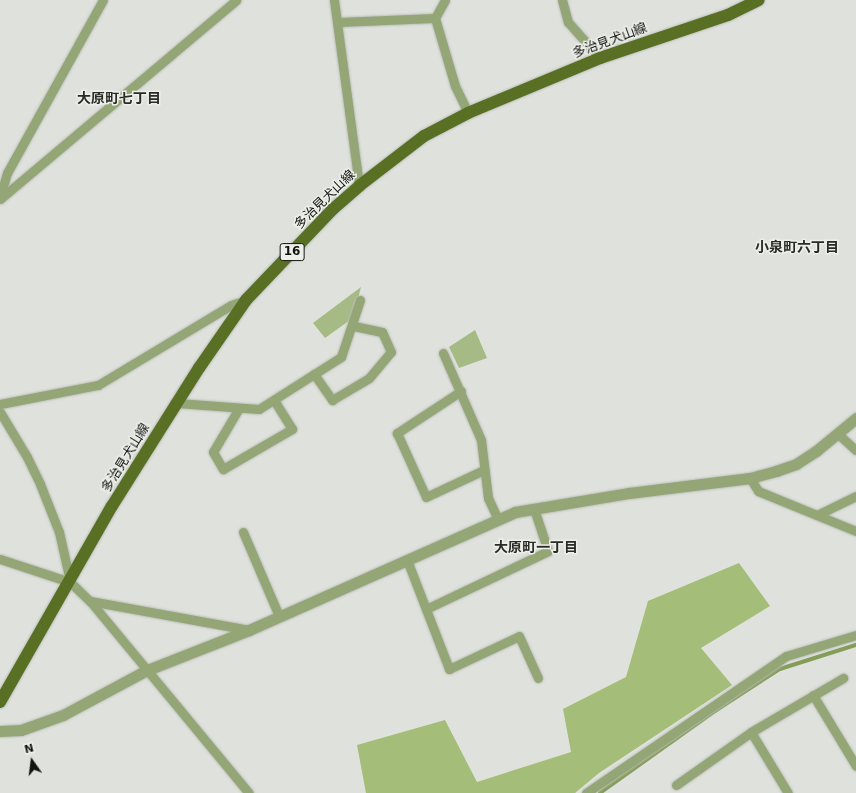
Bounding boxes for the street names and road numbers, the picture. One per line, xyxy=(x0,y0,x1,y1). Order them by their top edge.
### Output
street label: 多治見犬山線 xyxy=(571,20,649,62)
street label: 多治見犬山線 xyxy=(292,167,358,233)
road number: 16 xyxy=(279,242,305,262)
street label: 多治見犬山線 xyxy=(99,421,153,495)

